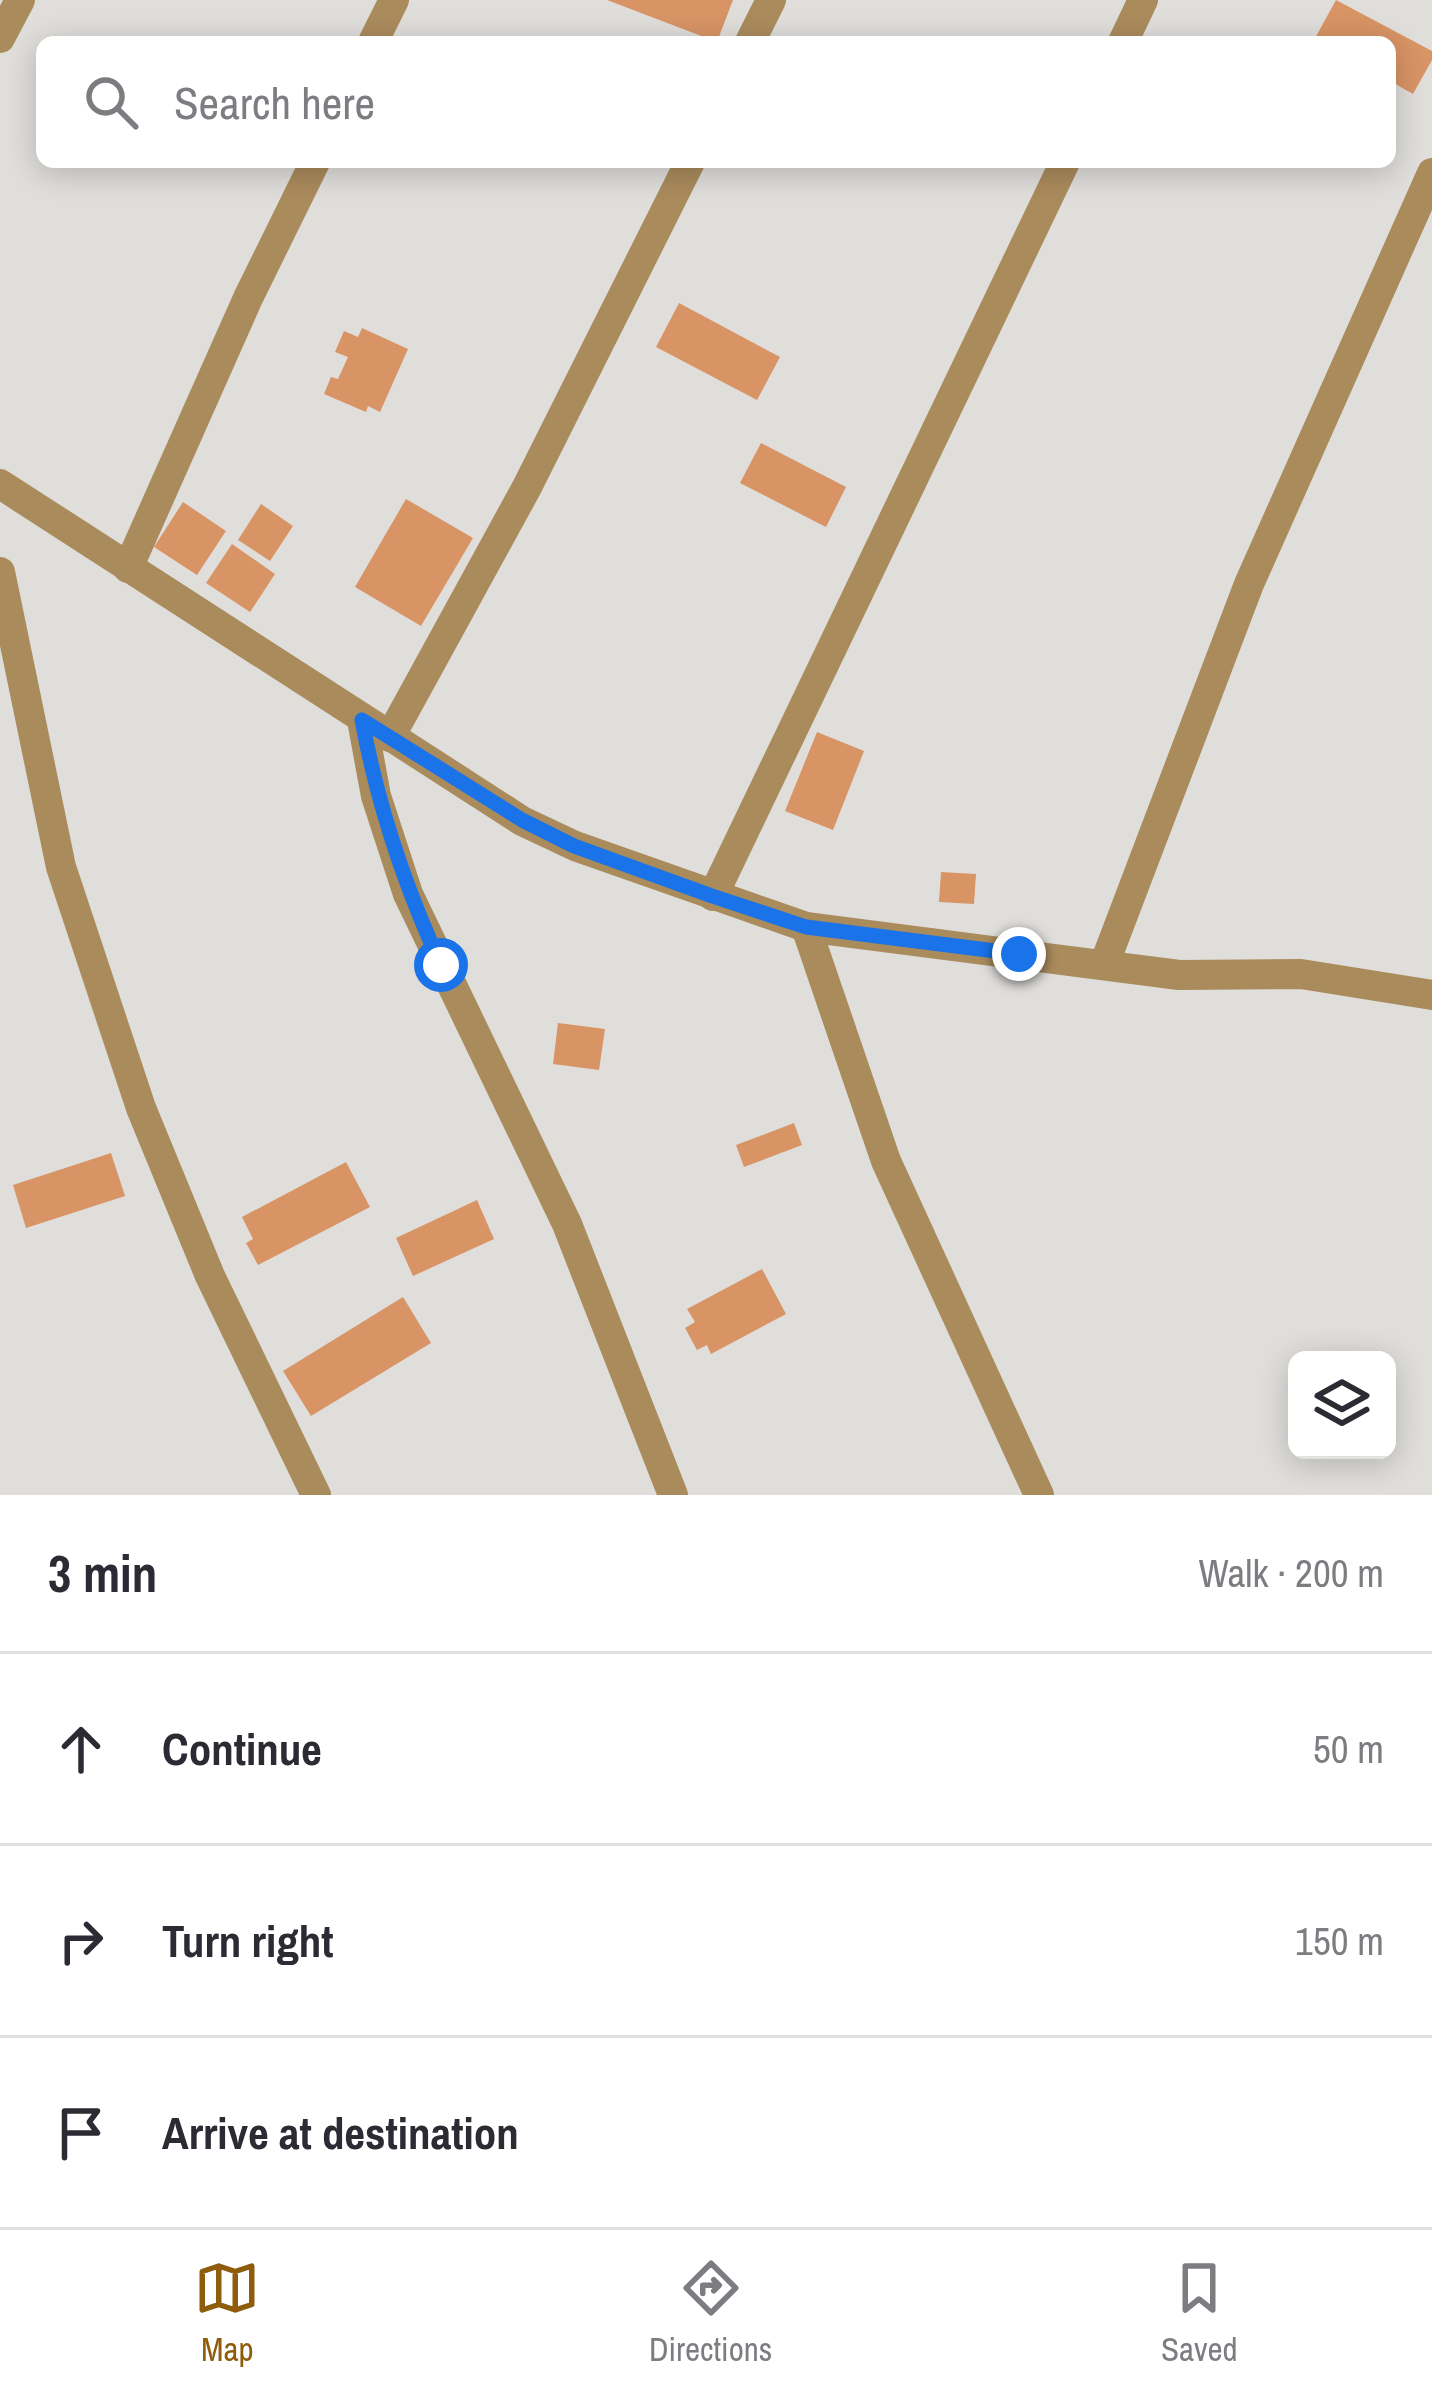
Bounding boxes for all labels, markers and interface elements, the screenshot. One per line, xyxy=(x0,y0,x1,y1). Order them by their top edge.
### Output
search box xyxy=(36,36,1396,168)
icon: search xyxy=(78,69,144,135)
text: Search here xyxy=(174,72,375,133)
route end xyxy=(992,927,1046,981)
route start xyxy=(414,938,468,992)
map controls xyxy=(1288,1351,1396,1459)
button: layers xyxy=(1288,1351,1396,1459)
text: 3 min xyxy=(48,1539,157,1608)
text: Walk · 200 m xyxy=(1199,1547,1384,1599)
icon: ahead xyxy=(48,1716,114,1782)
text: Continue xyxy=(162,1718,322,1779)
text: 50 m xyxy=(1313,1723,1384,1775)
icon: right xyxy=(48,1908,114,1974)
text: Turn right xyxy=(162,1910,334,1971)
text: 150 m xyxy=(1295,1915,1384,1967)
icon: arrive xyxy=(48,2100,114,2166)
text: Arrive at destination xyxy=(162,2102,519,2163)
tab: Map xyxy=(194,2255,260,2371)
tab: Directions xyxy=(649,2255,772,2371)
tab: Saved xyxy=(1161,2255,1238,2371)

